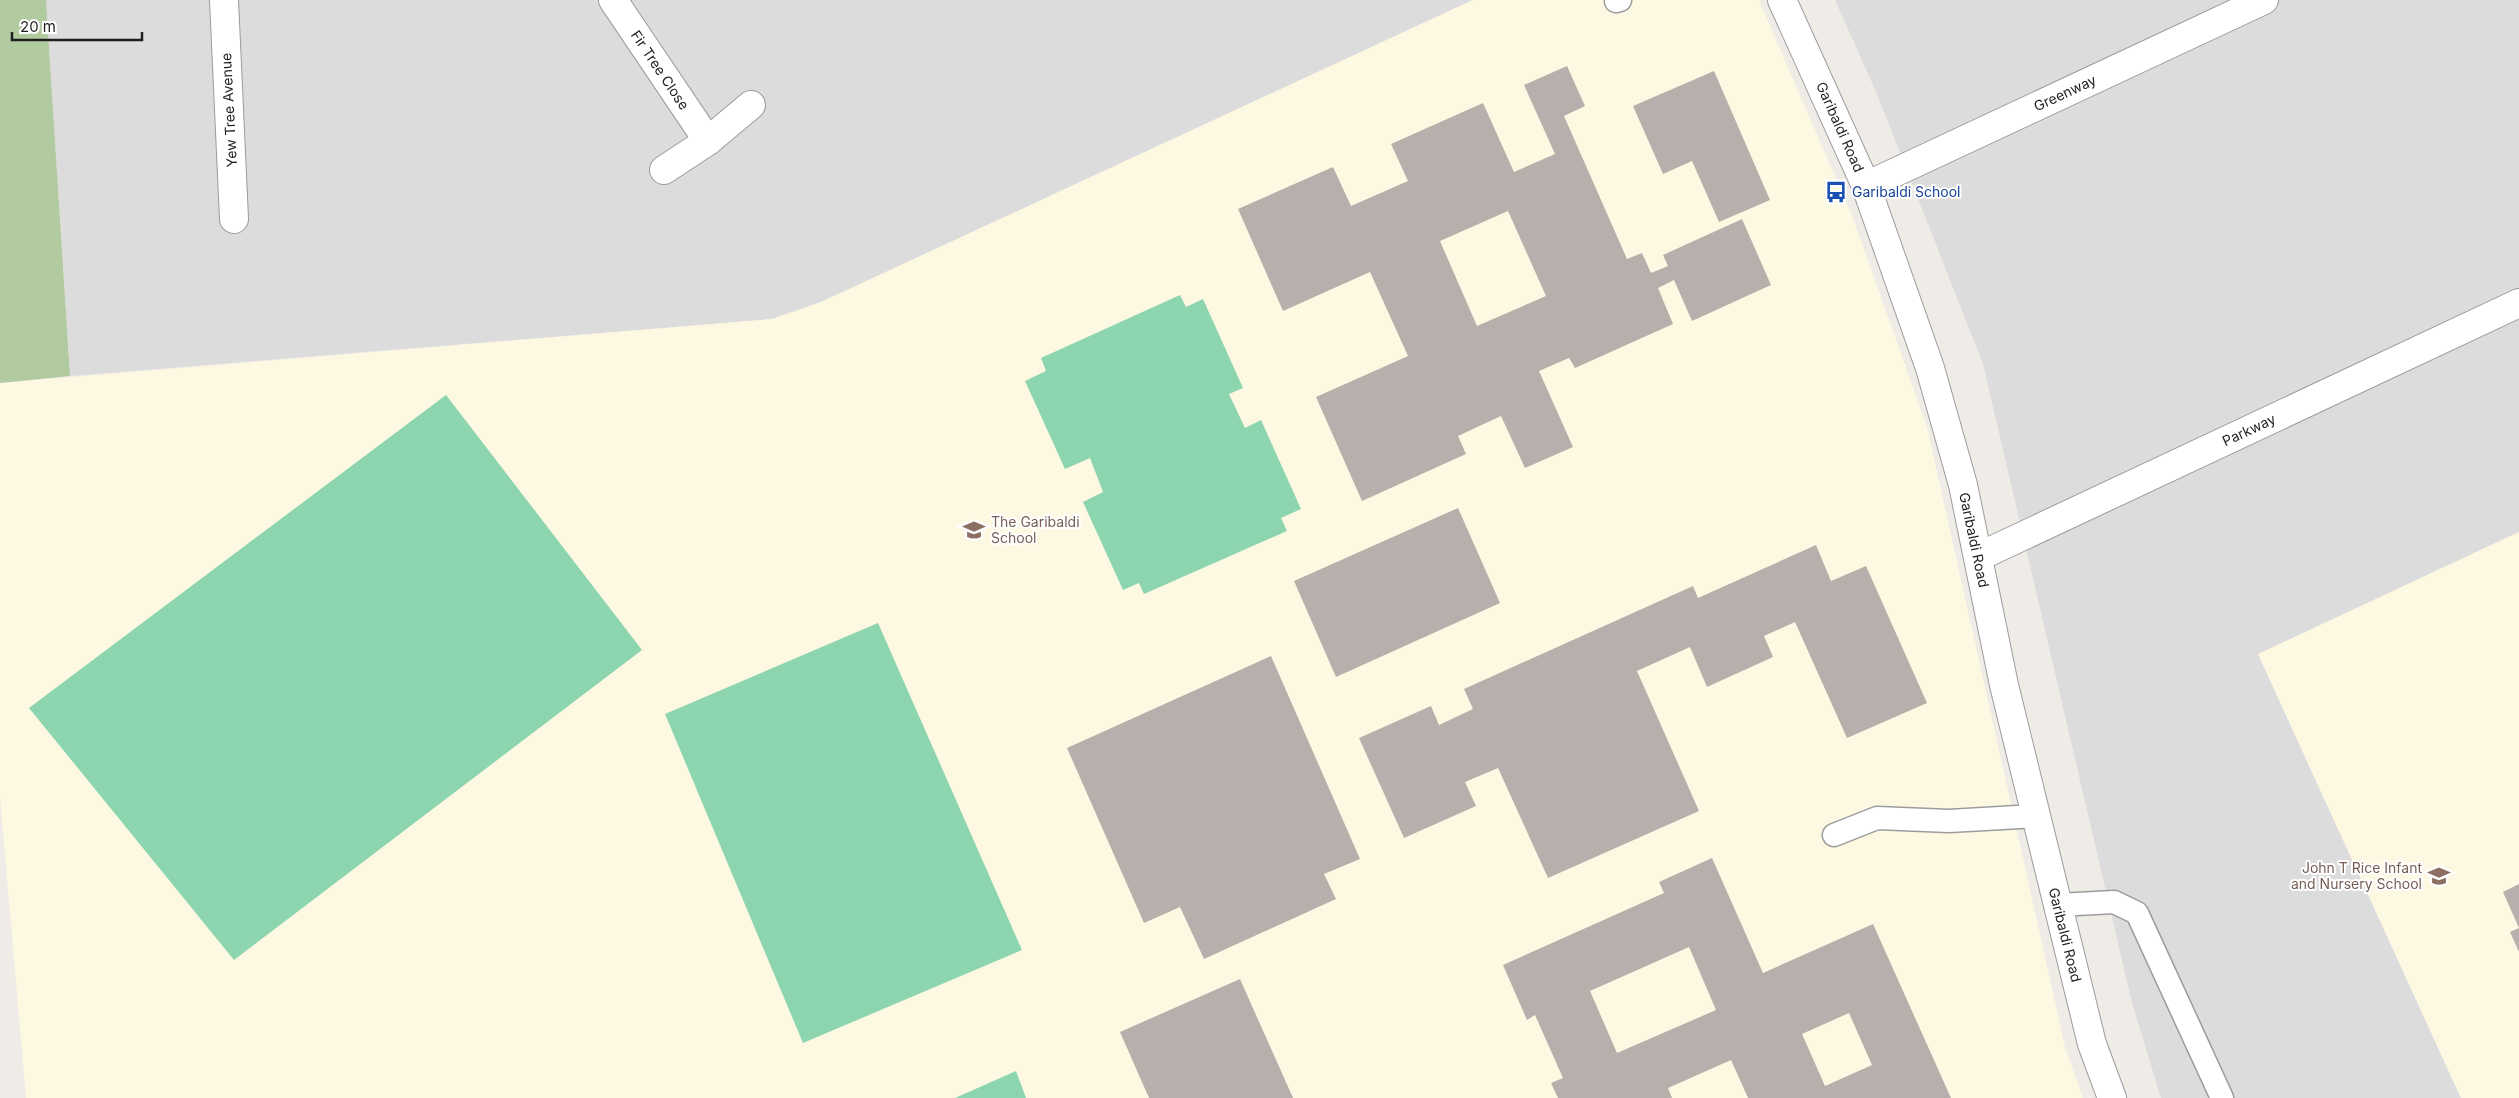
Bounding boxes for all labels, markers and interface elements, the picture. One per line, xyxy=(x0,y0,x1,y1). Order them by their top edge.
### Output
scale bar xyxy=(12,10,142,42)
text: 20 m xyxy=(20,17,56,36)
street label: Fir Tree Close xyxy=(628,27,693,113)
street label: Yew Tree Avenue xyxy=(217,52,240,168)
street label: Greenway xyxy=(2031,71,2099,114)
street label: Garibaldi Road xyxy=(1813,79,1868,174)
bus stop icon: Garibaldi School xyxy=(1823,179,1849,205)
place label: Garibaldi School xyxy=(1852,183,1961,200)
street label: Parkway xyxy=(2219,410,2278,449)
street label: Garibaldi Road xyxy=(1956,491,1993,589)
place label: The Garibaldi School xyxy=(991,513,1080,546)
school or university icon: The Garibaldi School xyxy=(961,517,987,543)
place label: John T Rice Infant and Nursery School xyxy=(2291,859,2422,892)
school or university icon: John T Rice Infant and Nursery School xyxy=(2426,863,2452,889)
street label: Garibaldi Road xyxy=(2046,886,2085,984)

